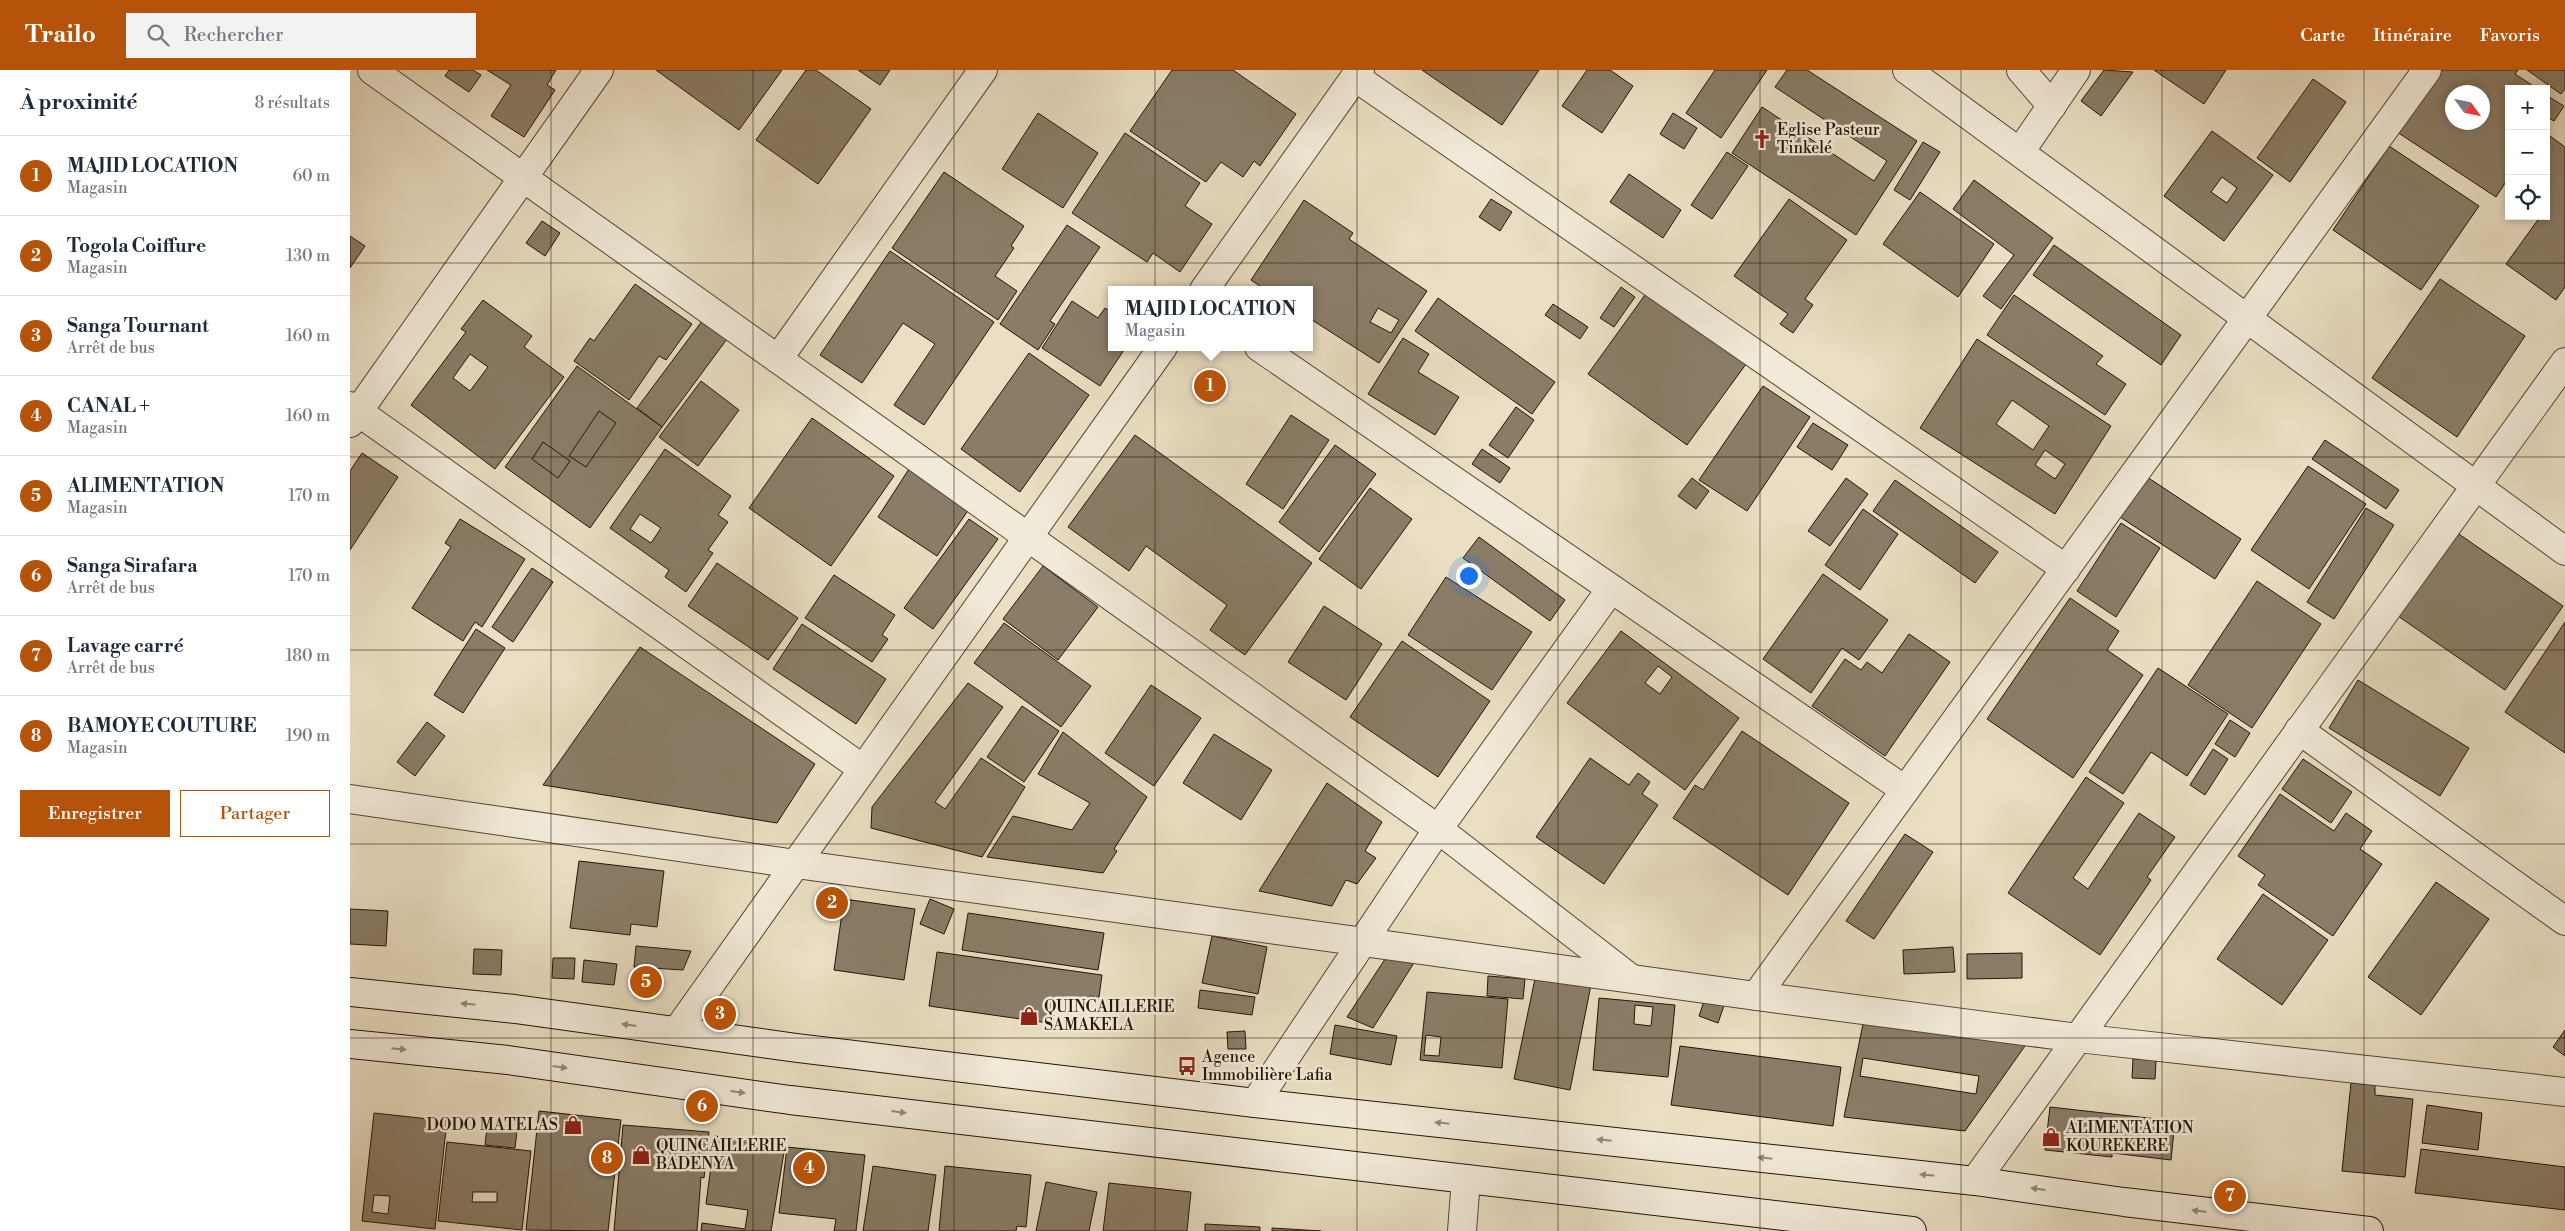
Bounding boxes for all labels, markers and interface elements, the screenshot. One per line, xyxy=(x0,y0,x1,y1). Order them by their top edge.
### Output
search box xyxy=(126,13,476,58)
text: Trailo xyxy=(25,20,96,50)
icon: search xyxy=(144,21,172,49)
text: Rechercher xyxy=(184,23,283,47)
text: Carte xyxy=(2300,24,2345,47)
text: Itinéraire xyxy=(2373,24,2452,47)
text: Favoris xyxy=(2480,24,2540,47)
north arrow xyxy=(2445,85,2490,130)
map controls xyxy=(2505,85,2550,220)
button: + xyxy=(2505,85,2550,130)
text: À proximité xyxy=(20,90,137,116)
text: 8 résultats xyxy=(254,93,330,113)
place label: Eglise Pasteur Tinkelé xyxy=(1777,120,1880,158)
church icon: Eglise Pasteur Tinkelé xyxy=(1751,128,1773,150)
button: − xyxy=(2505,130,2550,175)
text: MAJID LOCATION xyxy=(67,154,238,178)
text: 1 xyxy=(32,166,40,186)
text: 60 m xyxy=(292,166,330,186)
button: locate xyxy=(2505,175,2550,220)
text: Magasin xyxy=(67,178,127,198)
text: Togola Coiffure xyxy=(67,234,206,258)
text: 2 xyxy=(31,246,41,266)
text: 130 m xyxy=(286,246,330,266)
text: Magasin xyxy=(67,258,127,278)
popup xyxy=(1108,286,1313,351)
text: MAJID LOCATION xyxy=(1125,297,1296,321)
text: Sanga Tournant xyxy=(67,314,209,338)
text: Magasin xyxy=(1125,321,1185,341)
text: 3 xyxy=(31,326,41,346)
text: 160 m xyxy=(286,326,330,346)
text: Arrêt de bus xyxy=(67,338,155,358)
pin: 1 xyxy=(1194,367,1226,405)
text: CANAL + xyxy=(67,394,150,418)
text: 4 xyxy=(31,406,41,426)
text: 160 m xyxy=(286,406,330,426)
text: Magasin xyxy=(67,418,127,438)
text: ALIMENTATION xyxy=(67,474,225,498)
text: 5 xyxy=(31,486,41,506)
text: 170 m xyxy=(288,486,330,506)
text: Magasin xyxy=(67,498,127,518)
text: Sanga Sirafara xyxy=(67,554,197,578)
your location xyxy=(1456,563,1482,589)
text: 6 xyxy=(31,566,41,586)
text: 170 m xyxy=(288,566,330,586)
text: Arrêt de bus xyxy=(67,578,155,598)
text: Lavage carré xyxy=(67,634,184,658)
text: 7 xyxy=(31,646,41,666)
text: 180 m xyxy=(286,646,330,666)
text: Arrêt de bus xyxy=(67,658,155,678)
text: BAMOYE COUTURE xyxy=(67,714,256,738)
text: 8 xyxy=(31,726,41,746)
text: 190 m xyxy=(286,726,330,746)
text: Magasin xyxy=(67,738,127,758)
button: Enregistrer xyxy=(20,790,170,837)
button: Partager xyxy=(180,790,330,837)
pin: 2 xyxy=(816,884,848,922)
pin: 5 xyxy=(630,963,662,1001)
pin: 3 xyxy=(704,995,736,1033)
place label: QUINCAILLERIE SAMAKELA xyxy=(1044,997,1174,1035)
one-way arrow xyxy=(459,1000,475,1008)
shop icon: QUINCAILLERIE SAMAKELA xyxy=(1018,1005,1040,1027)
one-way arrow xyxy=(621,1020,637,1028)
one-way arrow xyxy=(391,1045,407,1053)
place label: Agence Immobilière Lafia xyxy=(1201,1047,1333,1085)
bus stop icon: Agence Immobilière Lafia xyxy=(1176,1055,1198,1077)
one-way arrow xyxy=(552,1064,568,1072)
pin: 6 xyxy=(686,1087,718,1125)
one-way arrow xyxy=(731,1088,747,1096)
one-way arrow xyxy=(892,1108,908,1116)
shop icon: DODO MATELAS xyxy=(562,1114,584,1136)
place label: DODO MATELAS xyxy=(426,1115,558,1135)
place label: ALIMENTATION KOUREKERE xyxy=(2065,1118,2194,1156)
one-way arrow xyxy=(1434,1119,1450,1127)
shop icon: ALIMENTATION KOUREKERE xyxy=(2040,1126,2062,1148)
place label: QUINCAILLERIE BADENYA xyxy=(655,1136,786,1174)
one-way arrow xyxy=(1595,1136,1611,1144)
pin: 8 xyxy=(591,1139,623,1177)
shop icon: QUINCAILLERIE BADENYA xyxy=(630,1144,652,1166)
pin: 4 xyxy=(793,1149,825,1187)
one-way arrow xyxy=(1757,1154,1773,1162)
one-way arrow xyxy=(1918,1171,1934,1179)
pin: 7 xyxy=(2214,1177,2246,1215)
one-way arrow xyxy=(2029,1185,2045,1193)
one-way arrow xyxy=(2190,1207,2206,1215)

